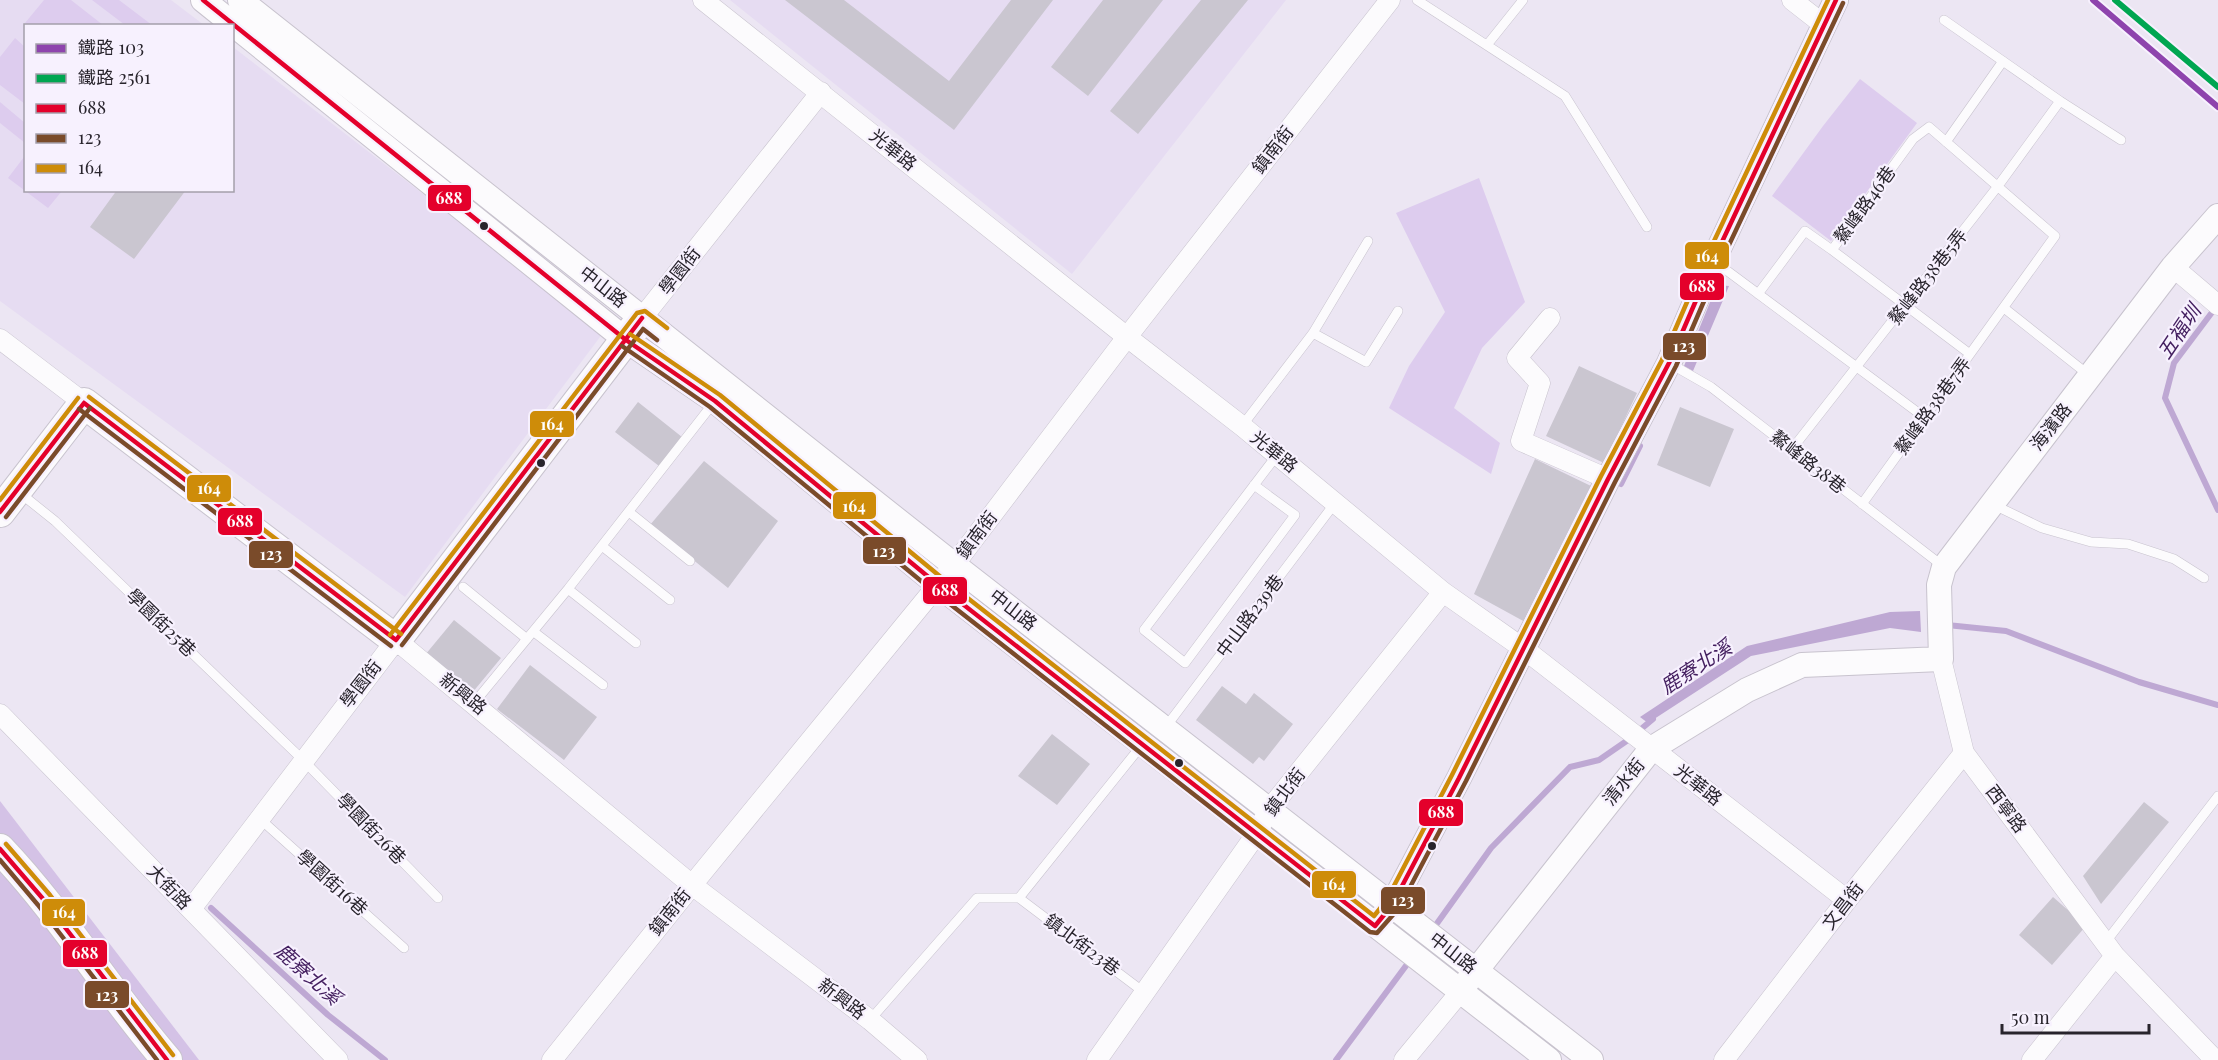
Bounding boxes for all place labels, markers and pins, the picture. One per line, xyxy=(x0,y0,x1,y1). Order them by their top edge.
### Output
unlabelled marker xyxy=(478,220,490,232)
unlabelled marker xyxy=(535,457,547,469)
unlabelled marker xyxy=(1173,757,1185,769)
unlabelled marker xyxy=(1426,840,1438,852)

